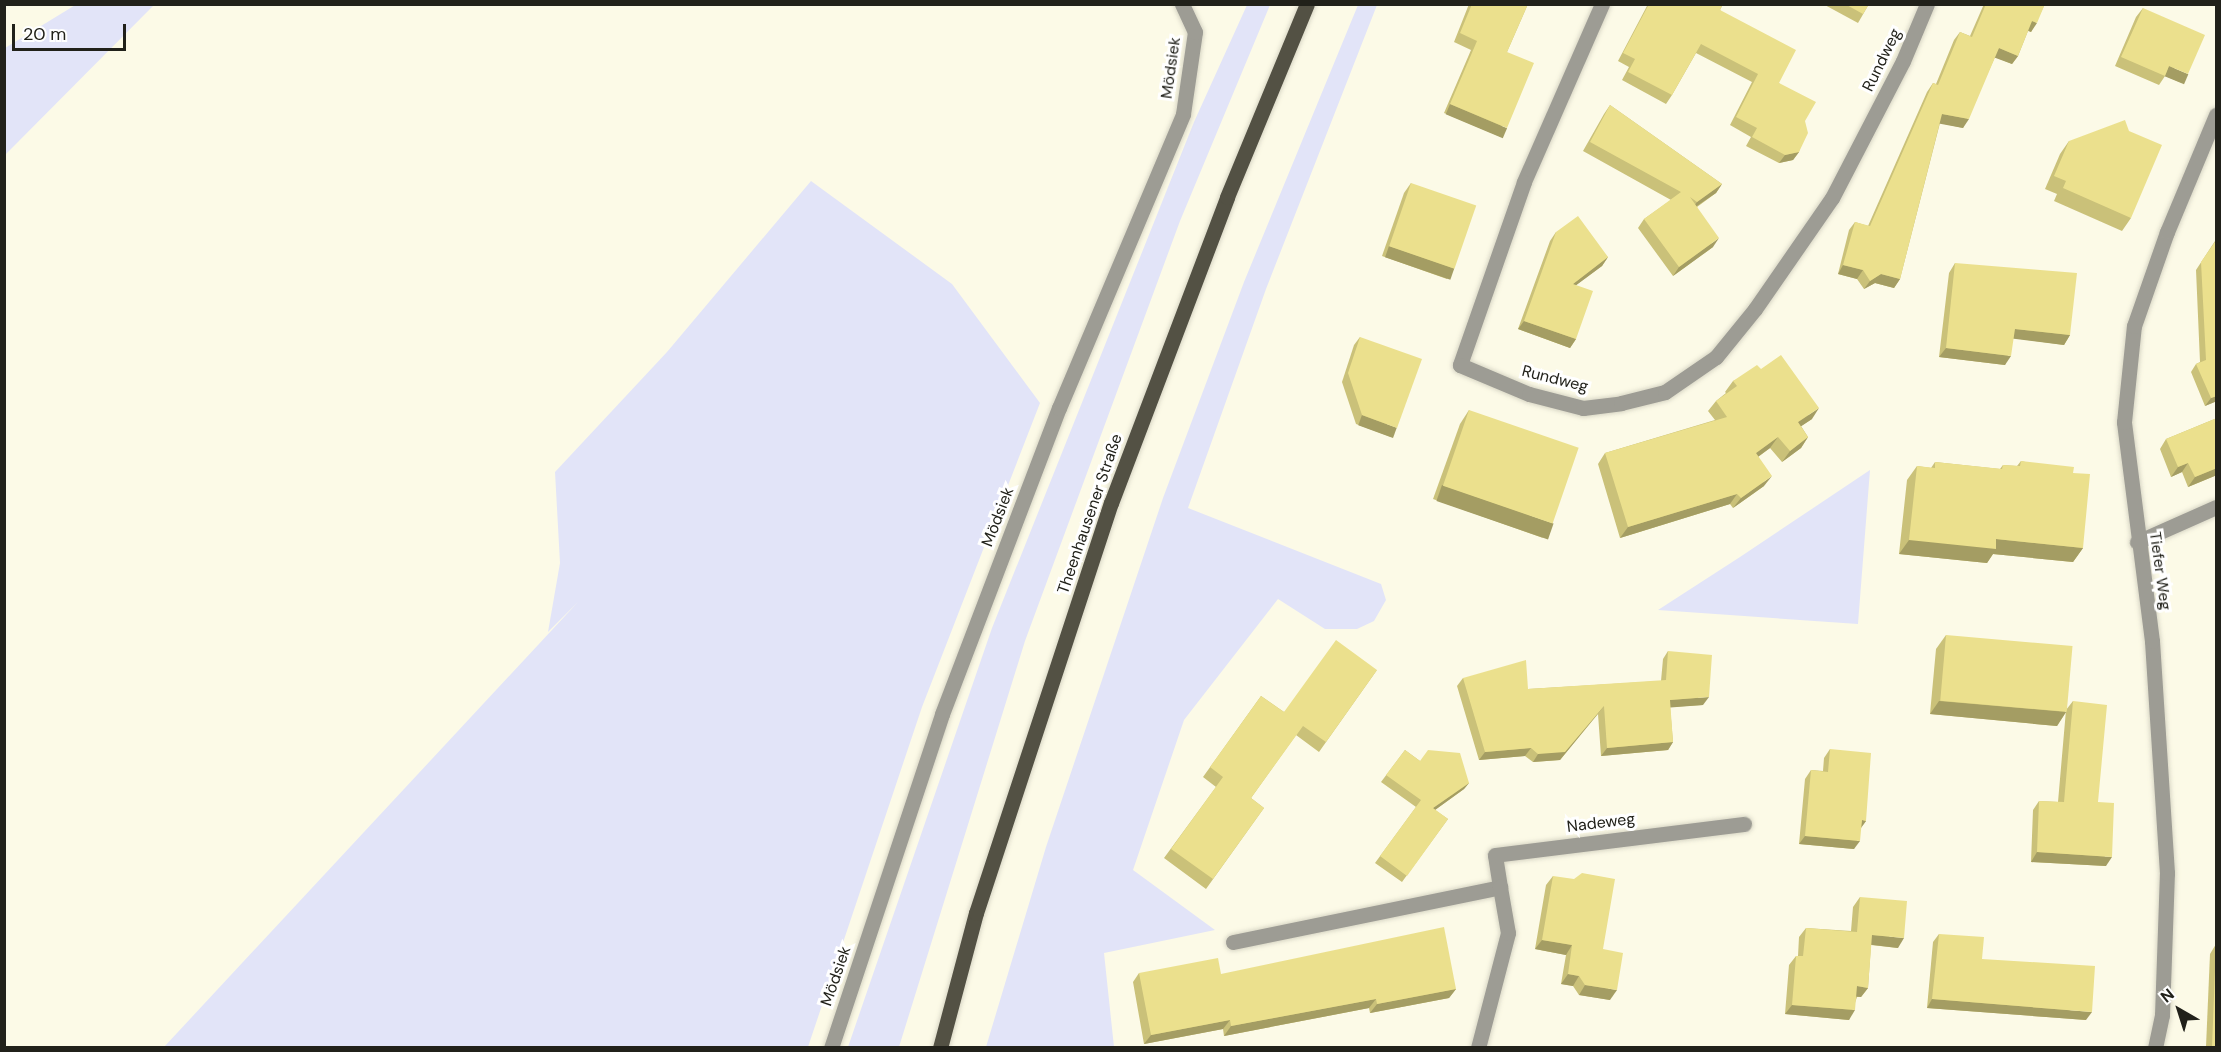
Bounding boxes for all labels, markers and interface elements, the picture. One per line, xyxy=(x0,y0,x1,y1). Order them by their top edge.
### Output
scale bar xyxy=(15,12,129,50)
text: 20 m xyxy=(23,22,66,46)
street label: Rundweg xyxy=(1859,25,1905,95)
street label: Mödsiek xyxy=(1157,36,1185,100)
street label: Rundweg xyxy=(1520,361,1590,397)
street label: Theenhausener Straße xyxy=(1054,432,1126,596)
street label: Mödsiek xyxy=(978,485,1018,549)
street label: Tiefer Weg xyxy=(2145,531,2175,611)
street label: Nadeweg xyxy=(1566,809,1636,837)
street label: Mödsiek xyxy=(817,944,855,1008)
north arrow xyxy=(2149,980,2209,1040)
text: N xyxy=(2156,984,2178,1007)

